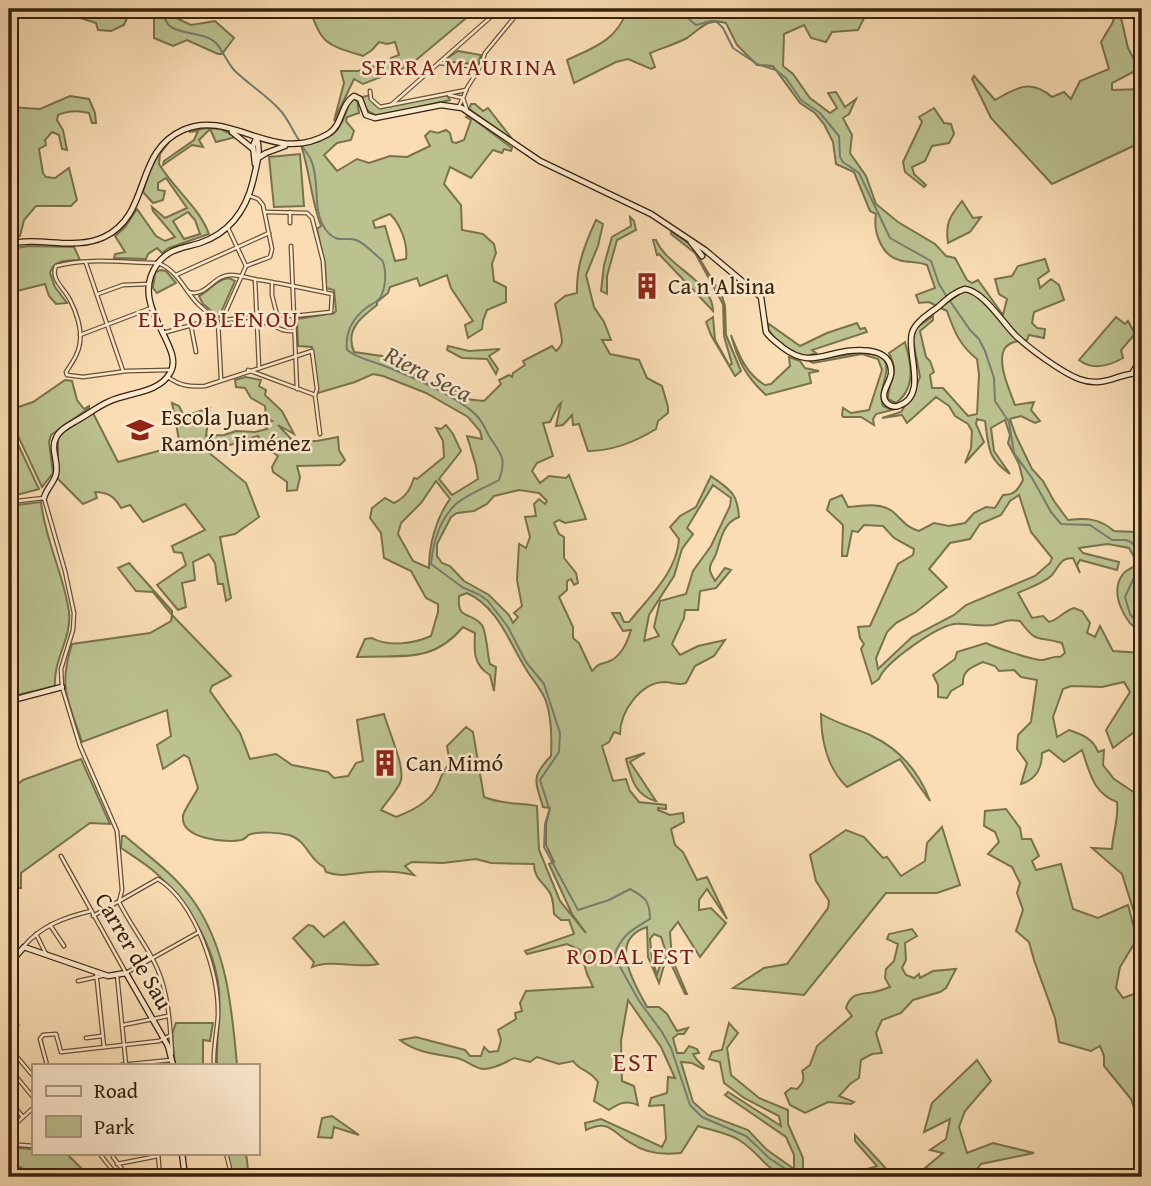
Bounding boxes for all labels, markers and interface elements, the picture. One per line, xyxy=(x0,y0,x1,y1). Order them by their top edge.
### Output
district label: SERRA MAURINA xyxy=(361,49,559,84)
place label: Ca n'Alsina xyxy=(668,269,775,302)
building icon: Ca n'Alsina xyxy=(632,271,662,301)
district label: EL POBLENOU xyxy=(138,301,300,336)
water label: Riera Seca xyxy=(378,336,478,410)
place label: Escola Juan Ramón Jiménez xyxy=(161,400,311,459)
school or university icon: Escola Juan Ramón Jiménez xyxy=(125,415,155,445)
place label: Can Mimó xyxy=(406,746,503,779)
building icon: Can Mimó xyxy=(370,748,400,778)
street label: Carrer de Sau xyxy=(88,886,181,1016)
district label: RODAL EST xyxy=(566,938,696,973)
district label: EST xyxy=(613,1042,659,1081)
legend xyxy=(32,1064,259,1154)
text: Road xyxy=(94,1075,139,1106)
text: Park xyxy=(94,1111,135,1142)

